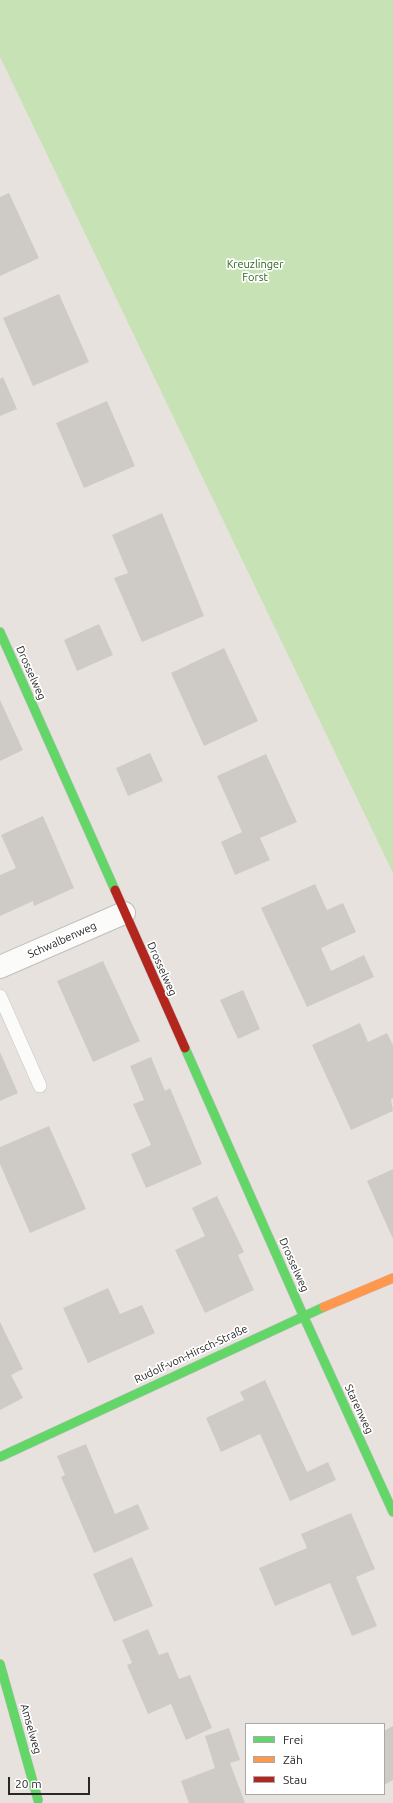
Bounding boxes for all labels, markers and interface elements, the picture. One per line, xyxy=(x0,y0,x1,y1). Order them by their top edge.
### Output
park label: Kreuzlinger Forst xyxy=(227,257,283,283)
street label: Drosselweg xyxy=(13,644,49,702)
street label: Schwalbenweg xyxy=(26,919,98,961)
street label: Drosselweg xyxy=(144,940,180,998)
street label: Drosselweg xyxy=(276,1236,312,1294)
street label: Rudolf-von-Hirsch-Straße xyxy=(132,1322,250,1386)
street label: Starenweg xyxy=(342,1382,376,1436)
street label: Amselweg xyxy=(18,1703,44,1755)
legend xyxy=(245,1723,385,1795)
text: Frei xyxy=(283,1733,303,1746)
text: Zäh xyxy=(283,1753,303,1766)
scale bar xyxy=(10,1769,92,1795)
text: Stau xyxy=(283,1773,307,1786)
text: 20 m xyxy=(15,1777,42,1790)

